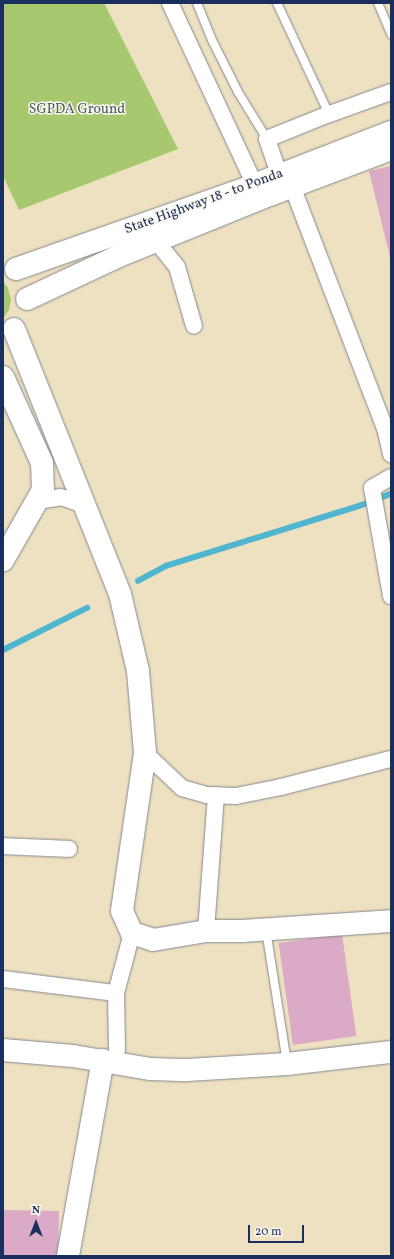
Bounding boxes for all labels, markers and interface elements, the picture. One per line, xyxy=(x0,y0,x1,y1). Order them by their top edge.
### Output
park label: SGPDA Ground xyxy=(29,102,125,118)
street label: State Highway 18 - to Ponda xyxy=(122,165,286,239)
north arrow xyxy=(16,1203,56,1243)
text: N xyxy=(32,1203,40,1218)
scale bar xyxy=(250,1217,306,1243)
text: 20 m xyxy=(255,1224,282,1240)

